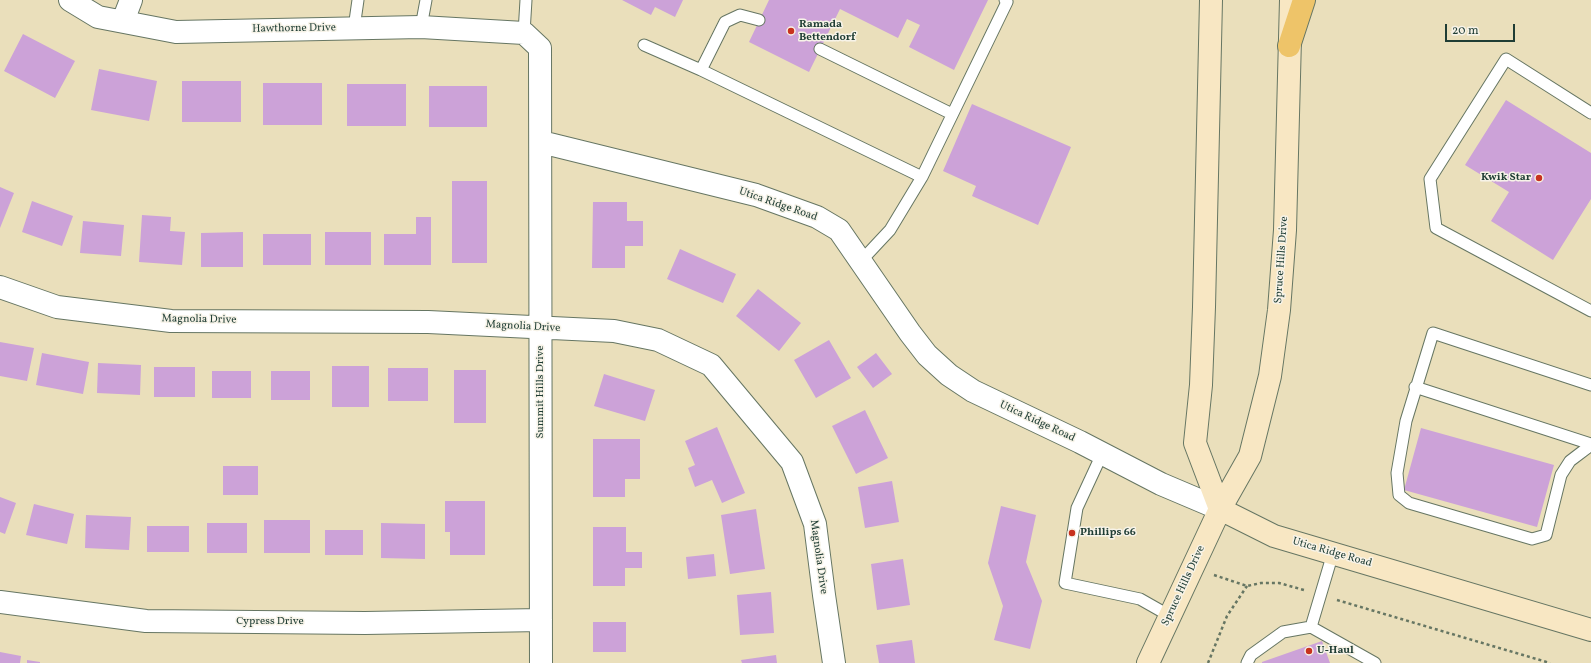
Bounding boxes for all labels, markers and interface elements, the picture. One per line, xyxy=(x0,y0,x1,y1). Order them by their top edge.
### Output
scale bar xyxy=(1447,16,1517,42)
place label: Ramada Bettendorf xyxy=(799,18,855,44)
street label: Hawthorne Drive xyxy=(252,22,336,36)
text: 20 m xyxy=(1452,23,1479,39)
marker: Ramada Bettendorf xyxy=(786,26,796,36)
place label: Kwik Star xyxy=(1481,171,1531,185)
marker: Kwik Star xyxy=(1534,173,1544,183)
street label: Utica Ridge Road xyxy=(737,185,819,225)
street label: Spruce Hills Drive xyxy=(1272,216,1292,304)
street label: Magnolia Drive xyxy=(161,313,237,327)
street label: Magnolia Drive xyxy=(485,318,561,336)
street label: Summit Hills Drive xyxy=(534,345,548,439)
street label: Utica Ridge Road xyxy=(997,399,1077,445)
street label: Magnolia Drive xyxy=(806,519,830,595)
place label: Phillips 66 xyxy=(1080,526,1136,540)
marker: Phillips 66 xyxy=(1067,528,1077,538)
street label: Utica Ridge Road xyxy=(1291,535,1373,571)
street label: Spruce Hills Drive xyxy=(1160,544,1208,628)
street label: Cypress Drive xyxy=(236,615,304,629)
place label: U-Haul xyxy=(1317,644,1354,658)
marker: U-Haul xyxy=(1304,646,1314,656)

